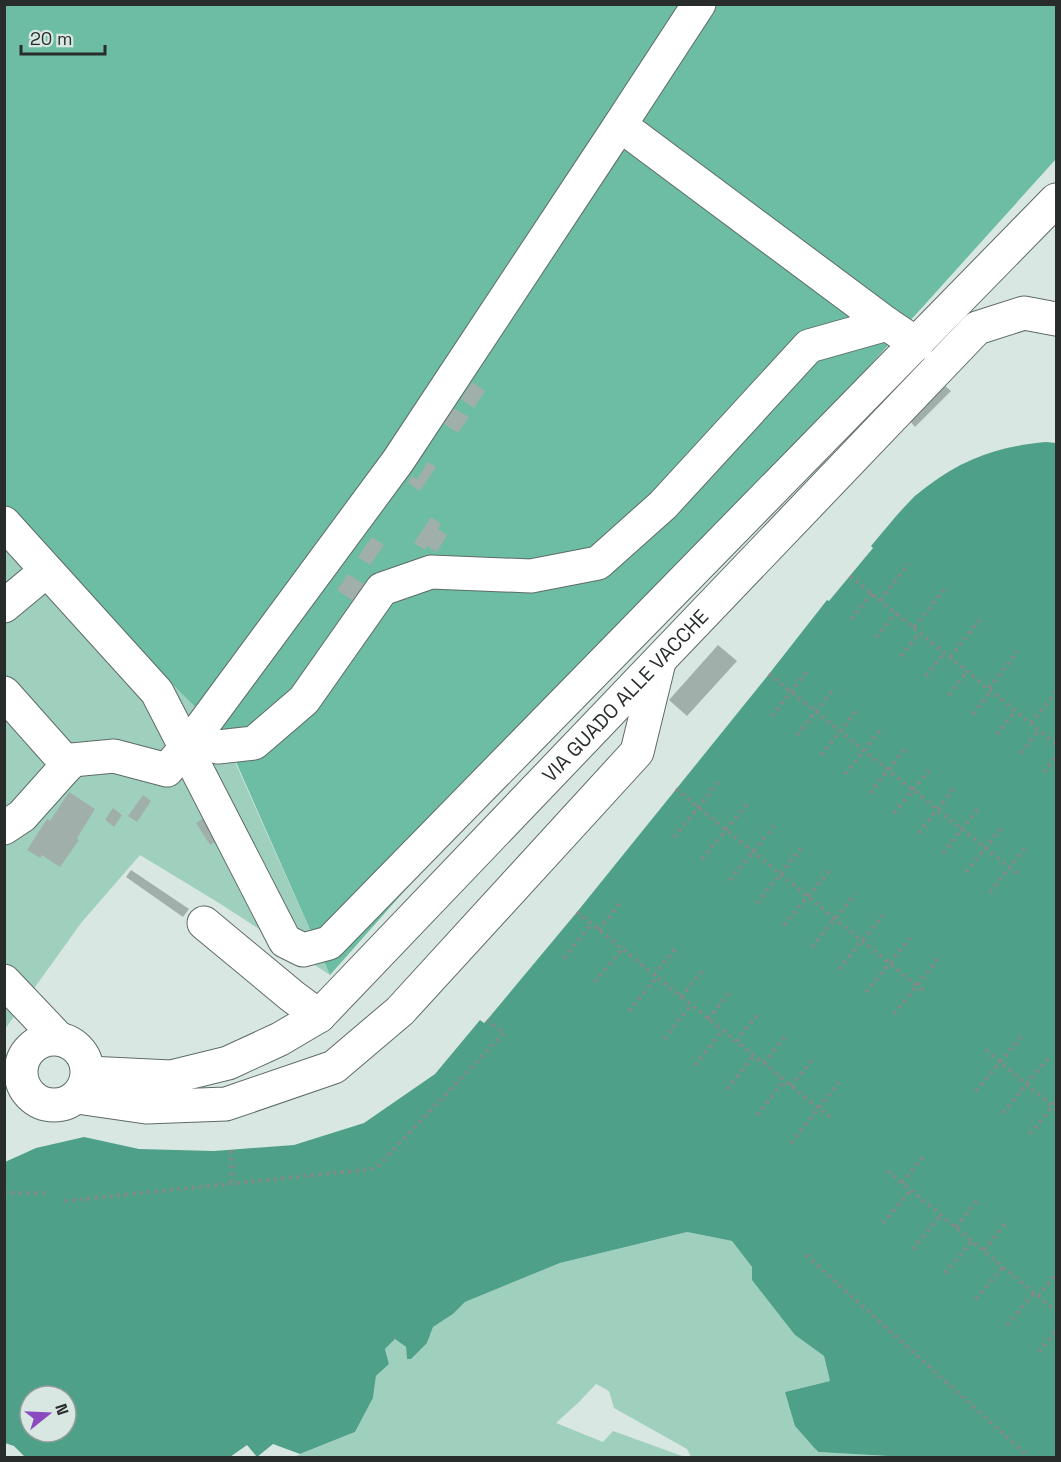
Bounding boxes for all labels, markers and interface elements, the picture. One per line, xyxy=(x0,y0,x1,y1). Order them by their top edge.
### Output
scale bar xyxy=(21,18,105,56)
text: 20 m xyxy=(30,27,73,50)
street label: VIA GUADO ALLE VACCHE xyxy=(536,604,714,788)
north arrow xyxy=(18,1384,78,1444)
text: N xyxy=(50,1401,73,1418)

